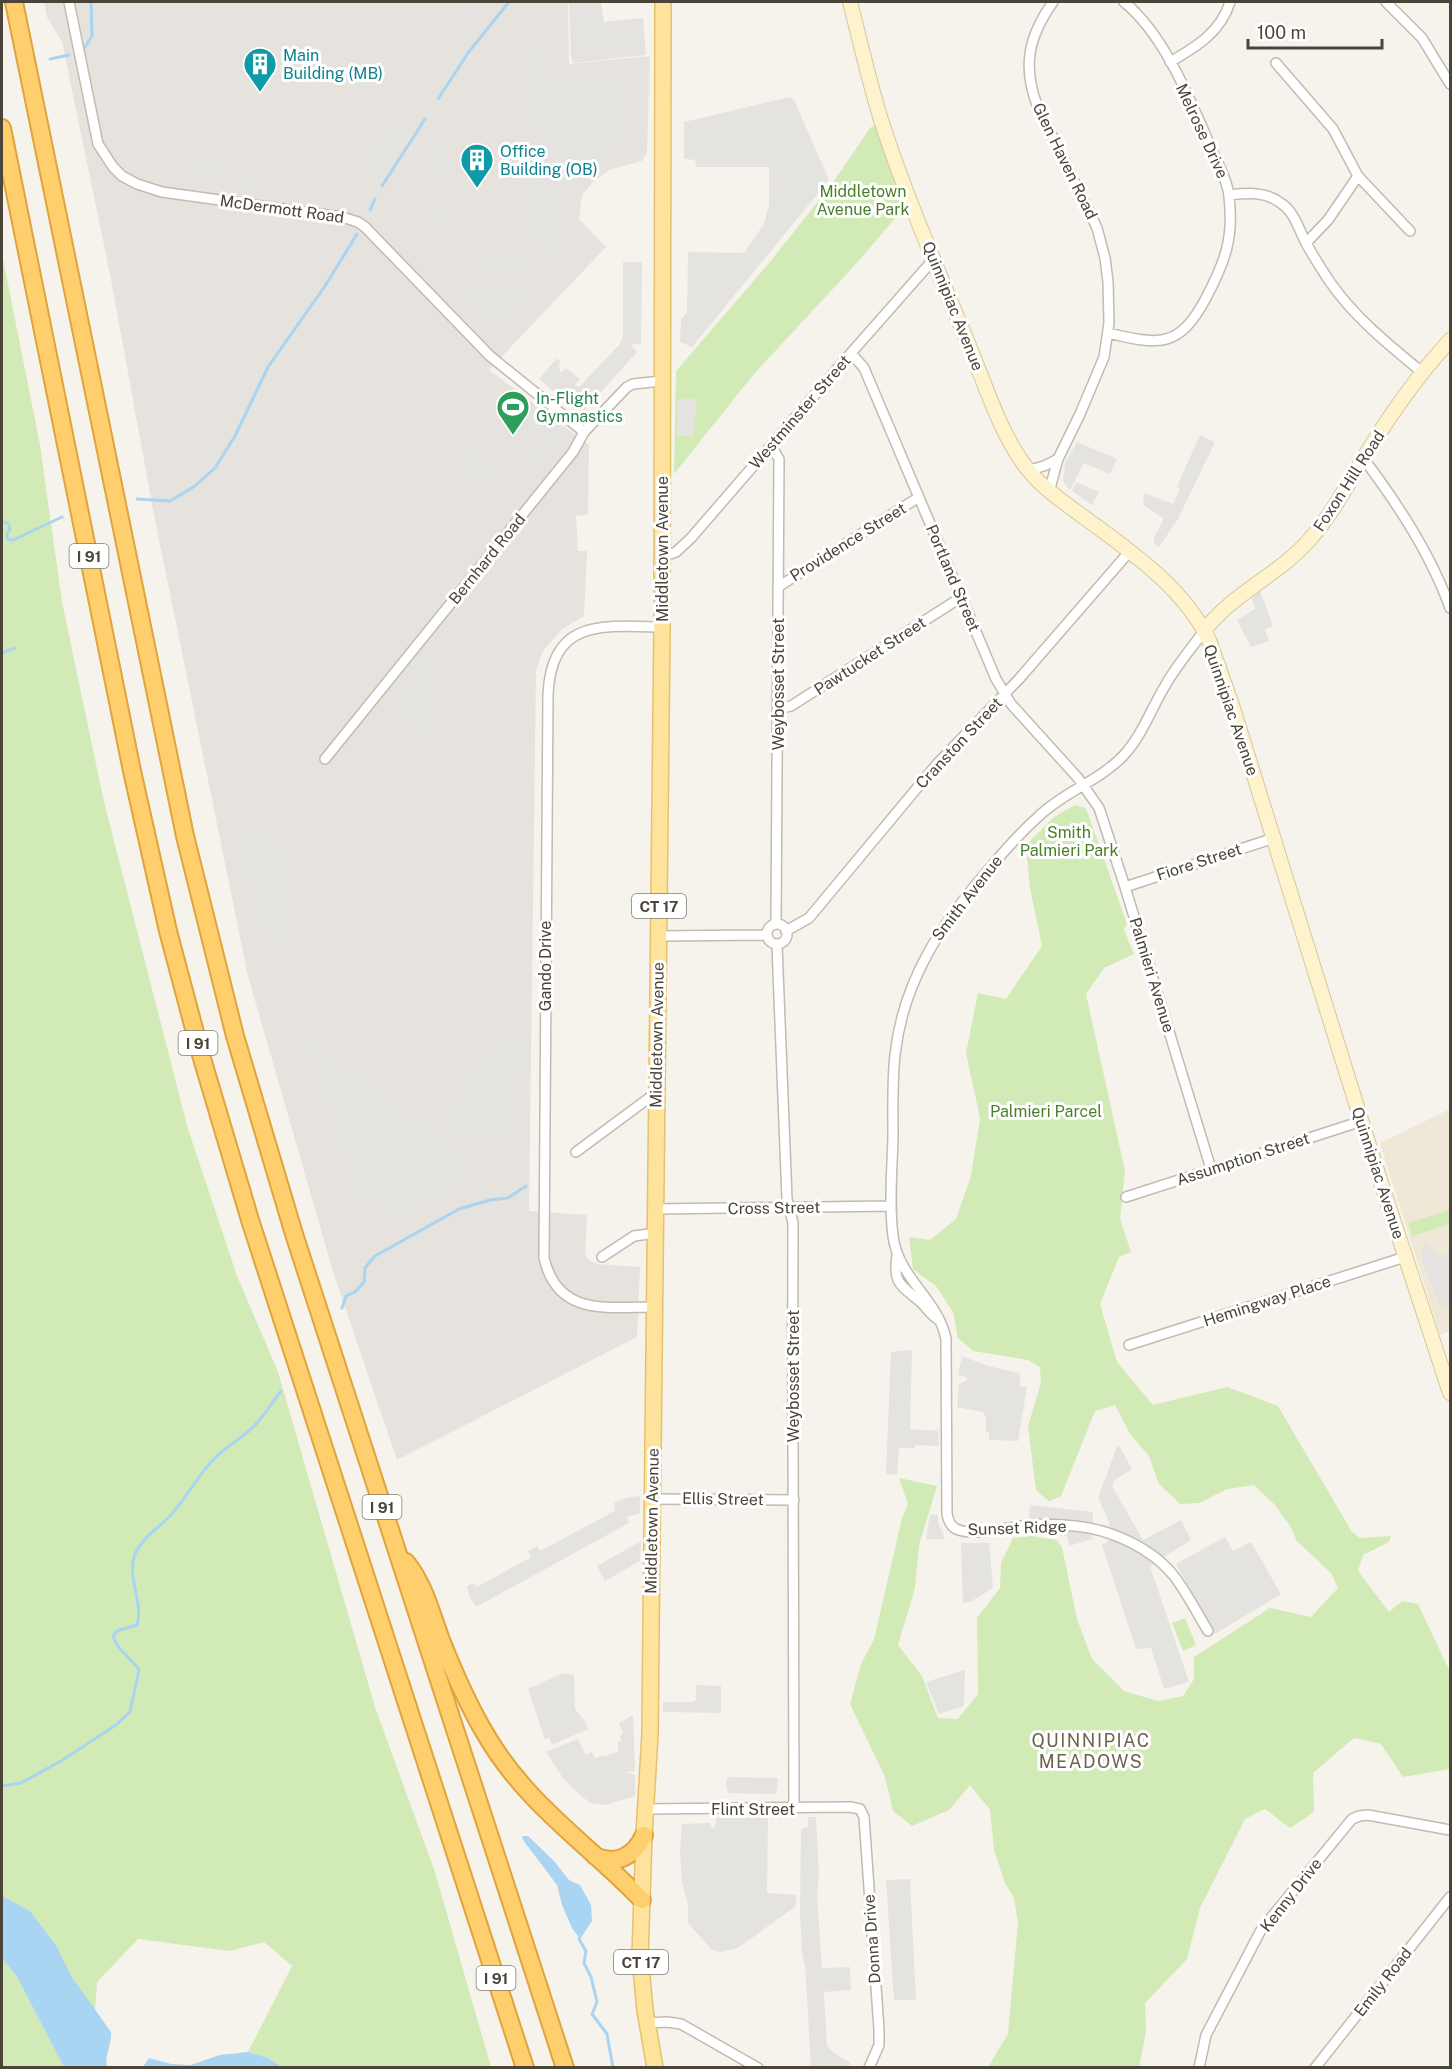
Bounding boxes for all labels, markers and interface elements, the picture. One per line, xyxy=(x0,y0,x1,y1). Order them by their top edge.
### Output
scale bar xyxy=(1248,12,1382,50)
text: 100 m xyxy=(1257,22,1306,43)
building icon: Main Building (MB) xyxy=(242,46,278,93)
place label: Main Building (MB) xyxy=(283,46,383,83)
street label: Melrose Drive xyxy=(1172,81,1232,181)
street label: Glen Haven Road xyxy=(1029,100,1101,222)
building icon: Office Building (OB) xyxy=(459,142,495,189)
place label: Office Building (OB) xyxy=(500,142,598,179)
park label: Middletown Avenue Park xyxy=(817,182,909,219)
street label: McDermott Road xyxy=(219,191,345,227)
street label: Quinnipiac Avenue xyxy=(918,239,988,373)
street label: Westminster Street xyxy=(745,351,855,473)
sports icon: In-Flight Gymnastics xyxy=(495,389,531,436)
place label: In-Flight Gymnastics xyxy=(536,389,623,426)
street label: Foxon Hill Road xyxy=(1309,427,1389,535)
street label: Middletown Avenue xyxy=(653,476,672,622)
street label: Providence Street xyxy=(786,499,910,585)
street label: Bernhard Road xyxy=(445,510,529,608)
street label: Portland Street xyxy=(922,522,984,634)
road number: I 91 xyxy=(70,544,109,568)
street label: Pawtucket Street xyxy=(811,613,929,699)
street label: Weybosset Street xyxy=(769,618,788,750)
street label: Quinnipiac Avenue xyxy=(1200,642,1262,778)
street label: Cranston Street xyxy=(912,693,1006,793)
park label: Smith Palmieri Park xyxy=(1020,823,1118,860)
street label: Fiore Street xyxy=(1154,839,1244,885)
street label: Smith Avenue xyxy=(928,852,1006,944)
road number: CT 17 xyxy=(632,894,686,918)
street label: Palmieri Avenue xyxy=(1125,915,1179,1035)
street label: Gando Drive xyxy=(536,921,555,1011)
street label: Middletown Avenue xyxy=(646,962,668,1108)
road number: I 91 xyxy=(178,1031,218,1055)
park label: Palmieri Parcel xyxy=(990,1102,1102,1121)
street label: Quinnipiac Avenue xyxy=(1348,1105,1408,1241)
street label: Assumption Street xyxy=(1174,1129,1312,1189)
street label: Cross Street xyxy=(727,1198,821,1218)
street label: Hemingway Place xyxy=(1201,1271,1333,1331)
street label: Weybosset Street xyxy=(784,1310,803,1442)
street label: Middletown Avenue xyxy=(641,1448,663,1594)
street label: Ellis Street xyxy=(682,1489,764,1509)
road number: I 91 xyxy=(362,1495,401,1519)
street label: Sunset Ridge xyxy=(967,1517,1067,1539)
district label: QUINNIPIAC MEADOWS xyxy=(1031,1730,1151,1772)
street label: Flint Street xyxy=(711,1800,795,1819)
street label: Kenny Drive xyxy=(1256,1854,1326,1936)
street label: Donna Drive xyxy=(859,1894,885,1984)
street label: Emily Road xyxy=(1350,1944,1416,2020)
road number: CT 17 xyxy=(614,1950,668,1974)
road number: I 91 xyxy=(476,1966,516,1990)

